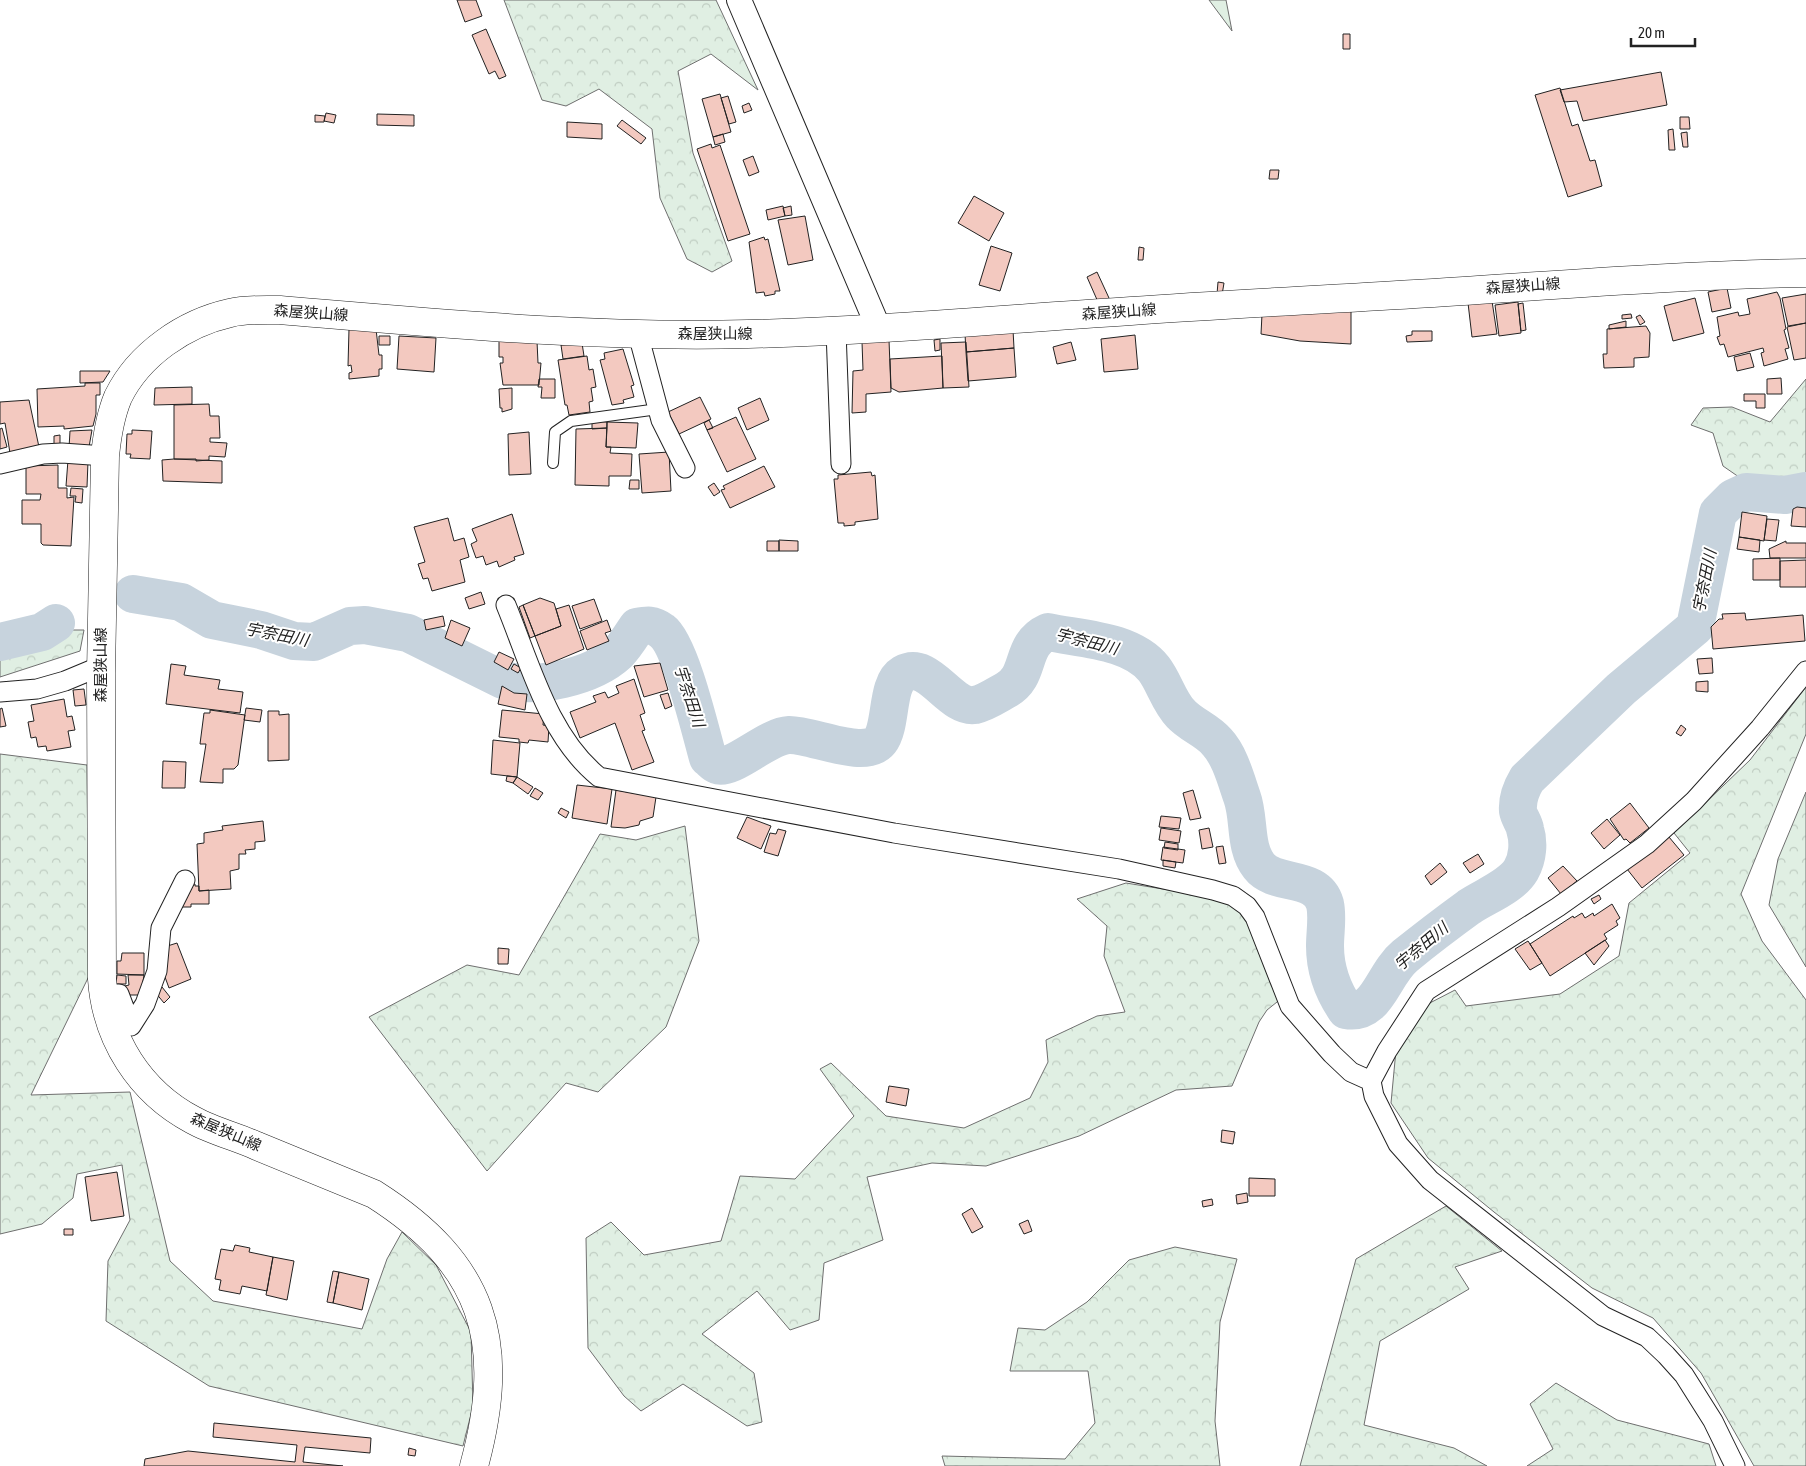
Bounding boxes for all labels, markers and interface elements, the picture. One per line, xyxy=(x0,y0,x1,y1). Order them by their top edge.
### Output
scale bar xyxy=(1631,15,1695,47)
text: 20 m xyxy=(1638,24,1665,41)
street label: 森屋狭山線 xyxy=(1485,274,1561,297)
street label: 森屋狭山線 xyxy=(1081,300,1157,323)
street label: 森屋狭山線 xyxy=(273,301,349,324)
street label: 森屋狭山線 xyxy=(677,325,753,342)
water label: 宇奈田川 xyxy=(1689,546,1719,614)
water label: 宇奈田川 xyxy=(244,619,312,649)
water label: 宇奈田川 xyxy=(1054,625,1122,658)
street label: 森屋狭山線 xyxy=(92,627,109,703)
water label: 宇奈田川 xyxy=(672,663,709,731)
water label: 宇奈田川 xyxy=(1391,917,1453,973)
street label: 森屋狭山線 xyxy=(188,1109,264,1154)

